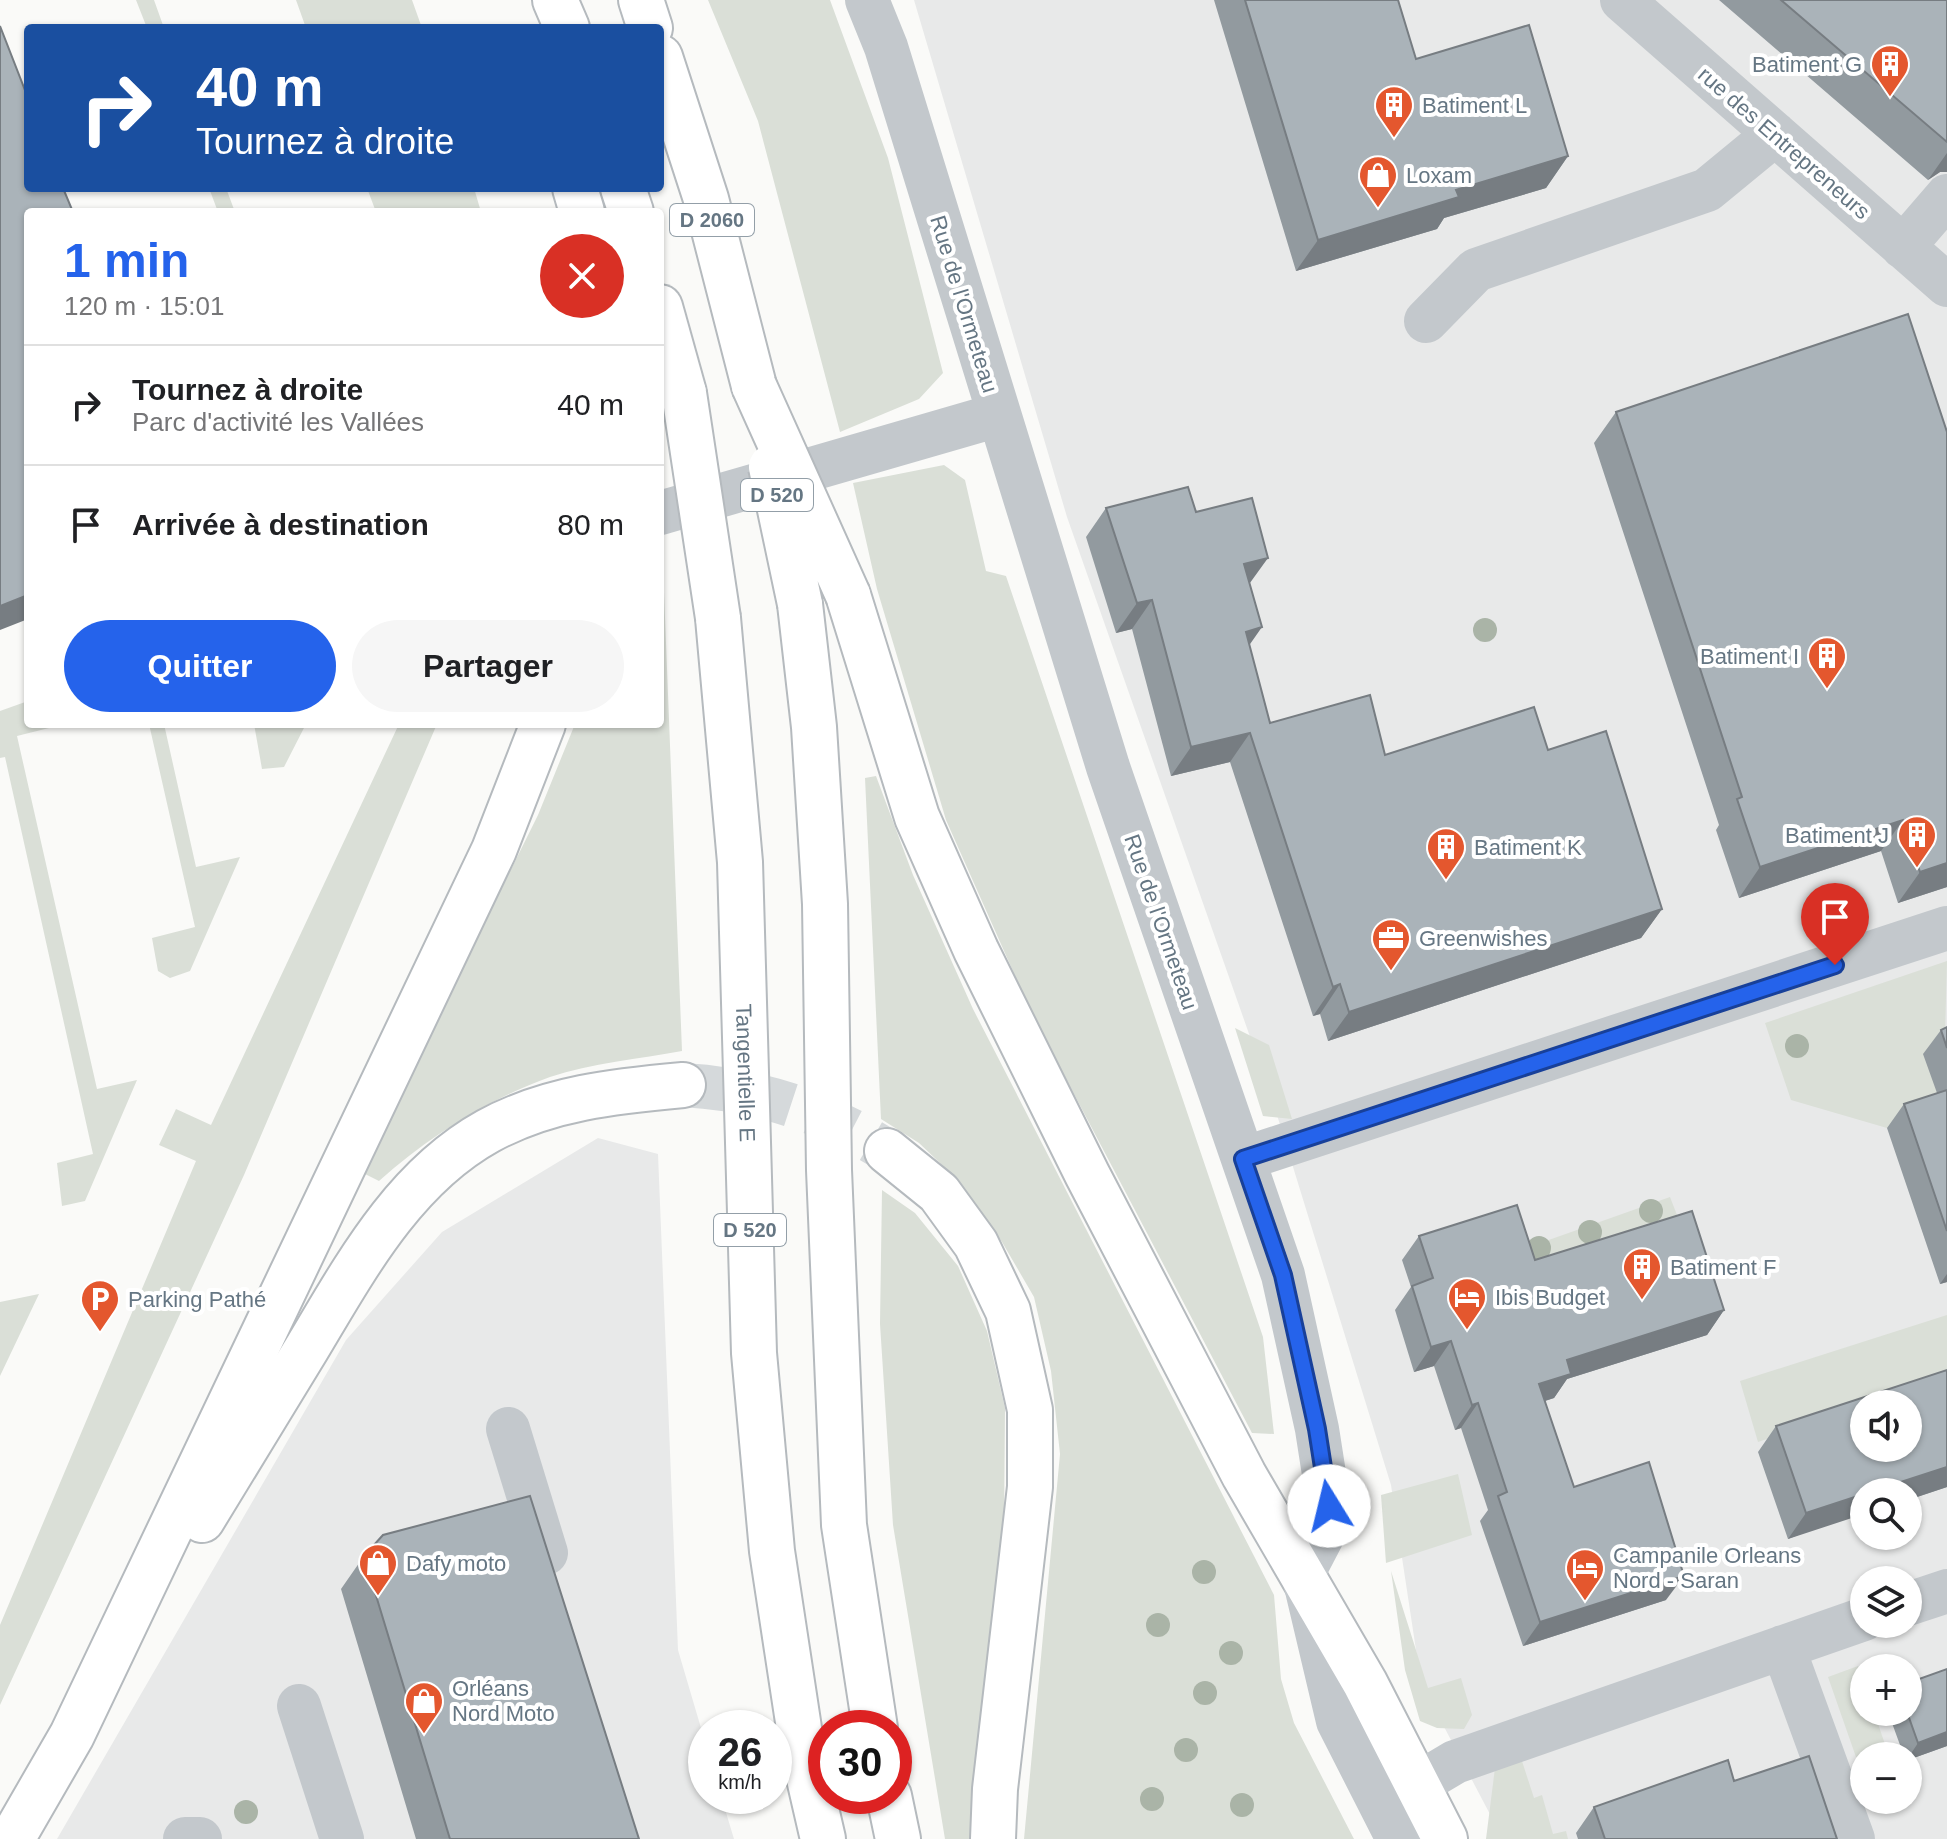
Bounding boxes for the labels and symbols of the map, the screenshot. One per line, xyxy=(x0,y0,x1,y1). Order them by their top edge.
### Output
building icon: Batiment G xyxy=(1869,43,1911,98)
place label: Batiment G xyxy=(1752,52,1862,77)
street label: rue des Entrepreneurs xyxy=(1693,62,1875,224)
building icon: Batiment L xyxy=(1373,84,1415,139)
place label: Batiment L xyxy=(1422,93,1527,118)
shop icon: Loxam xyxy=(1357,154,1399,209)
place label: Loxam xyxy=(1406,163,1472,188)
road number: D 2060 xyxy=(670,204,754,236)
street label: Rue de l'Ormeteau xyxy=(925,212,1003,396)
road number: D 520 xyxy=(741,479,813,511)
building icon: Batiment I xyxy=(1806,635,1848,690)
place label: Batiment I xyxy=(1700,644,1799,669)
building icon: Batiment J xyxy=(1896,814,1938,869)
place label: Batiment J xyxy=(1785,823,1889,848)
building icon: Batiment K xyxy=(1425,826,1467,881)
street label: Rue de l'Ormeteau xyxy=(1119,831,1203,1013)
place label: Batiment K xyxy=(1474,835,1582,860)
pin xyxy=(1801,883,1869,965)
office icon: Greenwishes xyxy=(1370,917,1412,972)
place label: Greenwishes xyxy=(1419,926,1547,951)
street label: Tangentielle E xyxy=(732,1003,760,1142)
road number: D 520 xyxy=(714,1214,786,1246)
building icon: Batiment F xyxy=(1621,1246,1663,1301)
place label: Batiment F xyxy=(1670,1255,1776,1280)
hotel icon: Ibis Budget xyxy=(1446,1276,1488,1331)
parking icon: Parking Pathé xyxy=(79,1278,121,1333)
place label: Ibis Budget xyxy=(1495,1285,1605,1310)
place label: Parking Pathé xyxy=(128,1287,266,1312)
position arrow xyxy=(1287,1464,1371,1548)
shop icon: Dafy moto xyxy=(357,1542,399,1597)
place label: Campanile Orleans Nord - Saran xyxy=(1613,1543,1801,1593)
hotel icon: Campanile Orleans Nord - Saran xyxy=(1564,1547,1606,1602)
place label: Dafy moto xyxy=(406,1551,506,1576)
place label: Orléans Nord Moto xyxy=(452,1676,555,1726)
shop icon: Orléans Nord Moto xyxy=(403,1680,445,1735)
speed limit sign: 30 xyxy=(808,1710,912,1814)

